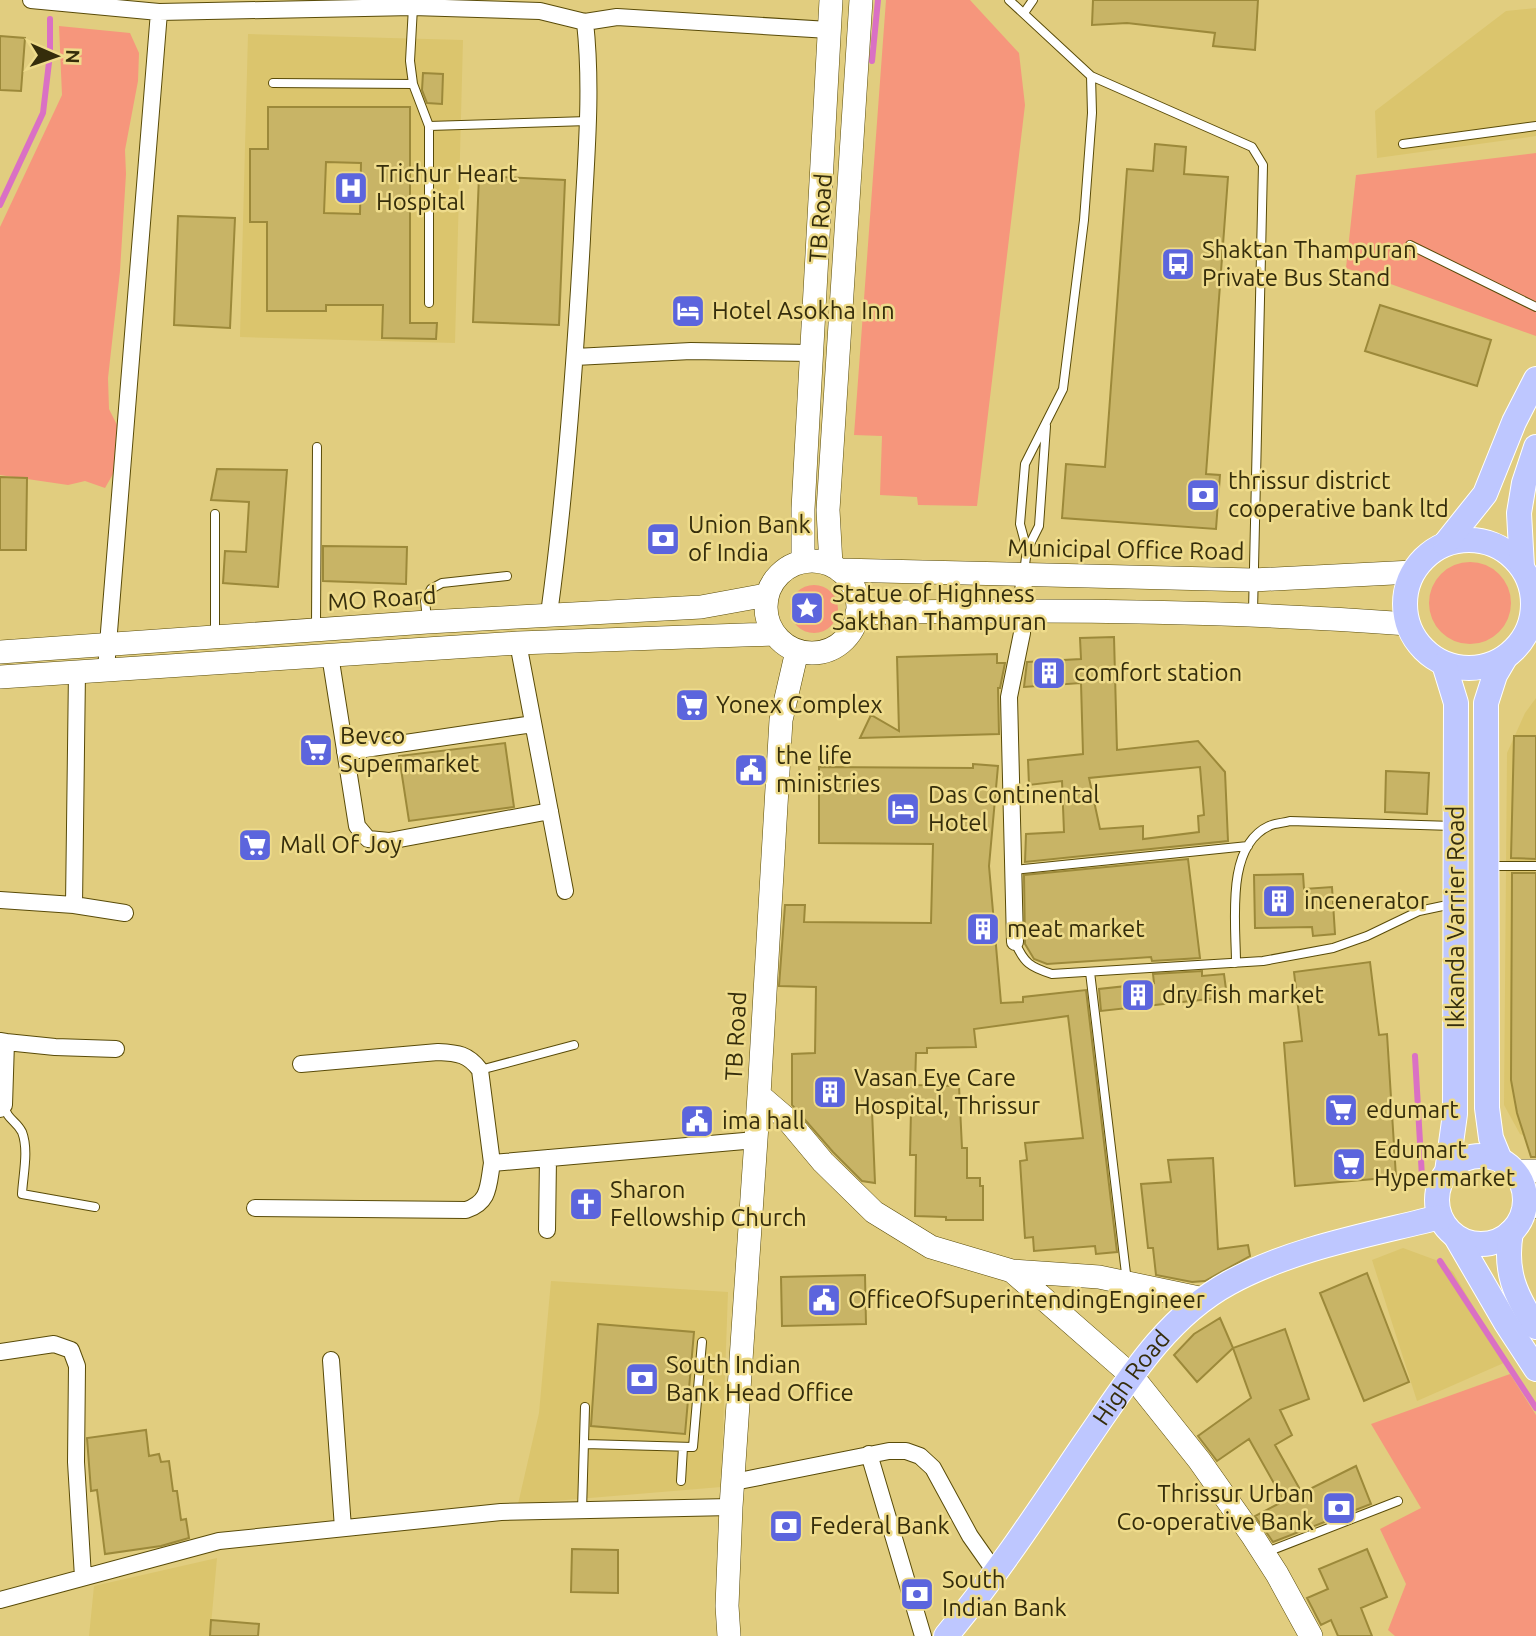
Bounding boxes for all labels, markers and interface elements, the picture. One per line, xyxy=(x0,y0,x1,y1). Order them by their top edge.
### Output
north arrow xyxy=(21,21,91,91)
text: N xyxy=(62,49,84,64)
place label: Trichur Heart Hospital xyxy=(376,160,518,215)
hospital icon: Trichur Heart Hospital xyxy=(332,169,370,207)
street label: TB Road xyxy=(804,172,837,264)
place label: Shaktan Thampuran Private Bus Stand xyxy=(1202,236,1417,291)
bus stop icon: Shaktan Thampuran Private Bus Stand xyxy=(1159,245,1197,283)
hotel icon: Hotel Asokha Inn xyxy=(669,292,707,330)
place label: Hotel Asokha Inn xyxy=(712,297,895,324)
place label: thrissur district cooperative bank ltd xyxy=(1228,467,1449,522)
bank icon: thrissur district cooperative bank ltd xyxy=(1184,476,1222,514)
place label: Union Bank of India xyxy=(688,511,811,566)
bank icon: Union Bank of India xyxy=(644,520,682,558)
street label: Municipal Office Road xyxy=(1007,534,1245,565)
place label: Statue of Highness Sakthan Thampuran xyxy=(832,580,1047,635)
street label: MO Roard xyxy=(326,581,437,616)
place icon: Statue of Highness Sakthan Thampuran xyxy=(788,589,826,627)
building icon: comfort station xyxy=(1030,654,1068,692)
place label: comfort station xyxy=(1074,659,1242,686)
supermarket icon: Yonex Complex xyxy=(673,686,711,724)
place label: Yonex Complex xyxy=(716,691,883,718)
place label: Bevco Supermarket xyxy=(340,722,480,777)
supermarket icon: Bevco Supermarket xyxy=(297,731,335,769)
place label: the life ministries xyxy=(776,742,881,797)
public building icon: the life ministries xyxy=(732,751,770,789)
place label: Das Continental Hotel xyxy=(928,781,1100,836)
hotel icon: Das Continental Hotel xyxy=(884,790,922,828)
street label: Ikkanda Varrier Road xyxy=(1442,806,1469,1028)
supermarket icon: Mall Of Joy xyxy=(236,826,274,864)
place label: Mall Of Joy xyxy=(280,831,402,858)
building icon: incenerator xyxy=(1260,882,1298,920)
place label: incenerator xyxy=(1304,887,1429,914)
building icon: meat market xyxy=(964,910,1002,948)
place label: meat market xyxy=(1007,915,1145,942)
building icon: dry fish market xyxy=(1119,976,1157,1014)
place label: dry fish market xyxy=(1162,981,1324,1008)
street label: TB Road xyxy=(720,991,751,1081)
place label: Vasan Eye Care Hospital, Thrissur xyxy=(854,1064,1040,1119)
building icon: Vasan Eye Care Hospital, Thrissur xyxy=(811,1073,849,1111)
supermarket icon: edumart xyxy=(1322,1091,1360,1129)
place label: edumart xyxy=(1366,1096,1459,1123)
public building icon: ima hall xyxy=(678,1102,716,1140)
place label: ima hall xyxy=(722,1107,805,1134)
place label: Edumart Hypermarket xyxy=(1374,1136,1516,1191)
supermarket icon: Edumart Hypermarket xyxy=(1330,1145,1368,1183)
place label: Sharon Fellowship Church xyxy=(610,1176,807,1231)
church icon: Sharon Fellowship Church xyxy=(567,1185,605,1223)
public building icon: OfficeOfSuperintendingEngineer xyxy=(805,1281,843,1319)
place label: OfficeOfSuperintendingEngineer xyxy=(848,1286,1205,1313)
street label: High Road xyxy=(1087,1325,1175,1430)
place label: South Indian Bank Head Office xyxy=(666,1351,854,1406)
bank icon: South Indian Bank Head Office xyxy=(623,1360,661,1398)
place label: Thrissur Urban Co-operative Bank xyxy=(1117,1480,1314,1535)
bank icon: Thrissur Urban Co-operative Bank xyxy=(1320,1489,1358,1527)
bank icon: Federal Bank xyxy=(767,1507,805,1545)
place label: Federal Bank xyxy=(810,1512,950,1539)
place label: South Indian Bank xyxy=(942,1566,1067,1621)
bank icon: South Indian Bank xyxy=(898,1575,936,1613)

